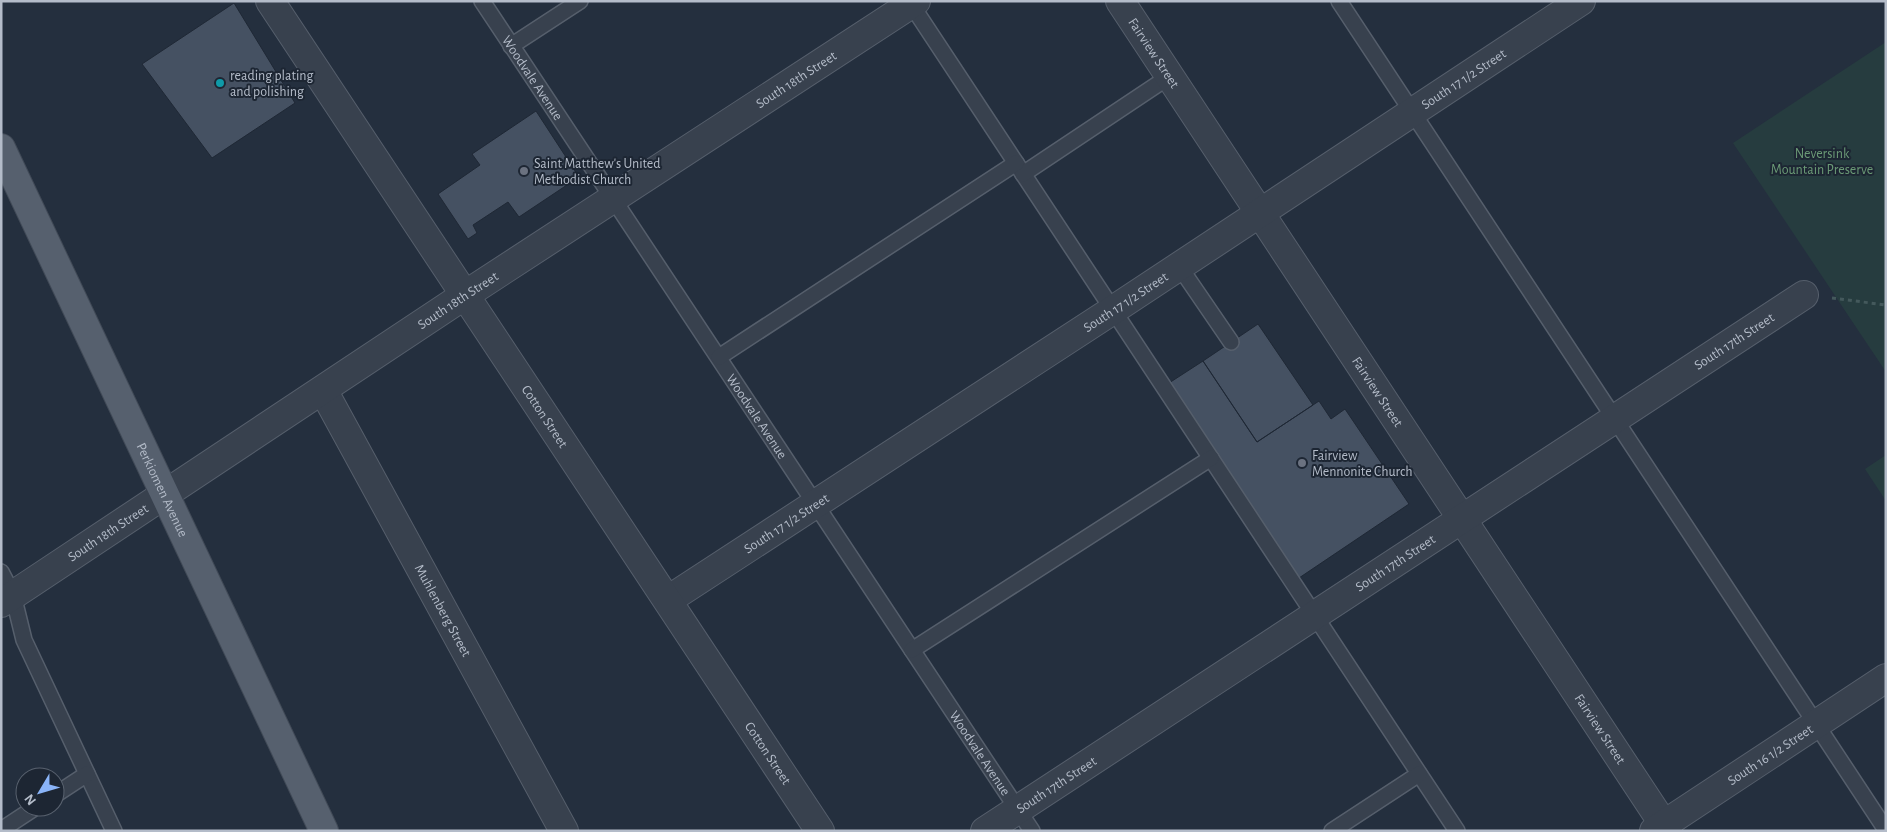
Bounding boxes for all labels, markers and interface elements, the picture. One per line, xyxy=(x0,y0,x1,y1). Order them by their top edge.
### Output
street label: Fairview Street xyxy=(1125,16,1182,91)
street label: Woodvale Avenue xyxy=(499,33,565,123)
street label: South 17 1/2 Street xyxy=(1419,46,1509,112)
street label: South 18th Street xyxy=(754,49,840,111)
place label: reading plating and polishing xyxy=(230,69,314,99)
marker: reading plating and polishing xyxy=(214,77,226,89)
park label: Neversink Mountain Preserve xyxy=(1771,147,1873,177)
place label: Saint Matthew's United Methodist Church xyxy=(534,157,661,187)
marker: Saint Matthew's United Methodist Church xyxy=(518,165,530,177)
street label: South 18th Street xyxy=(416,269,501,332)
street label: South 17 1/2 Street xyxy=(1081,270,1171,335)
street label: South 17th Street xyxy=(1692,310,1777,373)
street label: Fairview Street xyxy=(1349,355,1405,430)
street label: Woodvale Avenue xyxy=(723,372,789,461)
street label: Cotton Street xyxy=(519,383,570,451)
street label: Perkiomen Avenue xyxy=(133,441,190,539)
place label: Fairview Mennonite Church xyxy=(1312,449,1413,479)
marker: Fairview Mennonite Church xyxy=(1296,457,1308,469)
street label: South 17 1/2 Street xyxy=(742,491,832,556)
street label: South 18th Street xyxy=(66,501,151,565)
street label: South 17th Street xyxy=(1353,532,1438,595)
street label: Muhlenberg Street xyxy=(412,562,474,660)
street label: Fairview Street xyxy=(1572,692,1628,767)
street label: Woodvale Avenue xyxy=(946,709,1012,798)
street label: Cotton Street xyxy=(742,720,793,788)
street label: South 16 1/2 Street xyxy=(1726,722,1816,788)
street label: South 17th Street xyxy=(1014,754,1099,816)
north arrow xyxy=(15,767,65,817)
text: N xyxy=(22,791,39,808)

